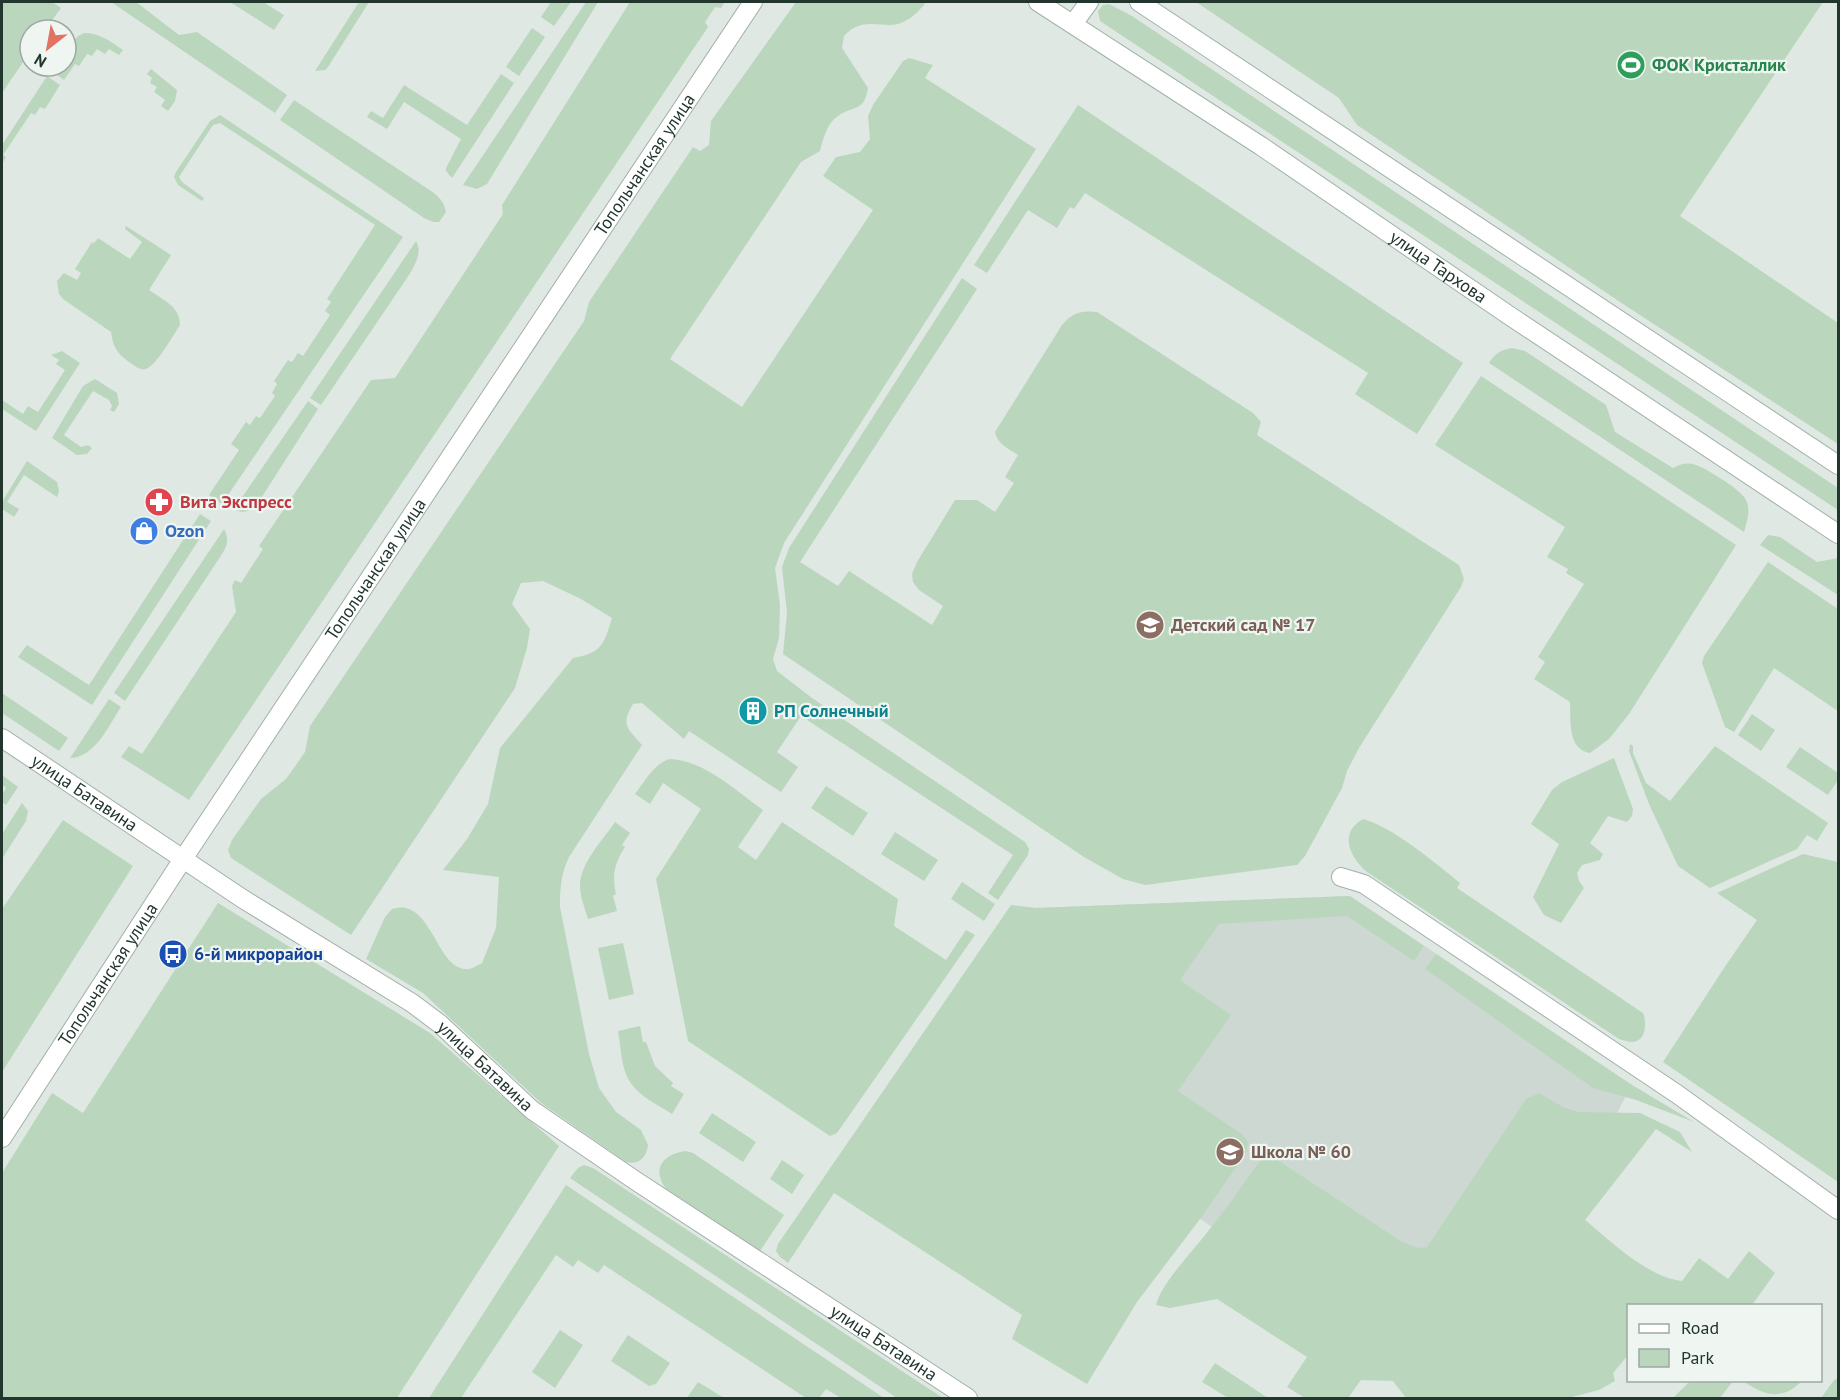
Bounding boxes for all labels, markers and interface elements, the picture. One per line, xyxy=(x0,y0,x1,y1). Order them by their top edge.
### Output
north arrow xyxy=(18,18,78,78)
sports icon: ФОК Кристаллик xyxy=(1615,49,1647,81)
text: N xyxy=(31,50,50,72)
place label: ФОК Кристаллик xyxy=(1652,53,1786,76)
street label: Топольчанская улица xyxy=(589,89,700,240)
street label: улица Тархова xyxy=(1385,225,1492,308)
pharmacy icon: Вита Экспресс xyxy=(143,486,175,518)
place label: Вита Экспресс xyxy=(180,490,292,513)
street label: Топольчанская улица xyxy=(320,494,431,644)
shop icon: Ozon xyxy=(128,515,160,547)
place label: Ozon xyxy=(165,519,204,542)
school or university icon: Детский сад № 17 xyxy=(1134,609,1166,641)
place label: Детский сад № 17 xyxy=(1171,613,1315,636)
building icon: РП Солнечный xyxy=(737,695,769,727)
place label: РП Солнечный xyxy=(774,699,889,722)
street label: улица Батавина xyxy=(27,749,142,836)
street label: Топольчанская улица xyxy=(53,898,162,1050)
bus stop icon: 6-й микрорайон xyxy=(157,938,189,970)
place label: 6-й микрорайон xyxy=(194,942,323,965)
street label: улица Батавина xyxy=(433,1015,538,1116)
school or university icon: Школа № 60 xyxy=(1214,1136,1246,1168)
place label: Школа № 60 xyxy=(1251,1140,1351,1163)
street label: улица Батавина xyxy=(826,1299,942,1386)
legend xyxy=(1627,1304,1822,1382)
text: Road xyxy=(1681,1316,1719,1339)
text: Park xyxy=(1681,1346,1714,1369)

